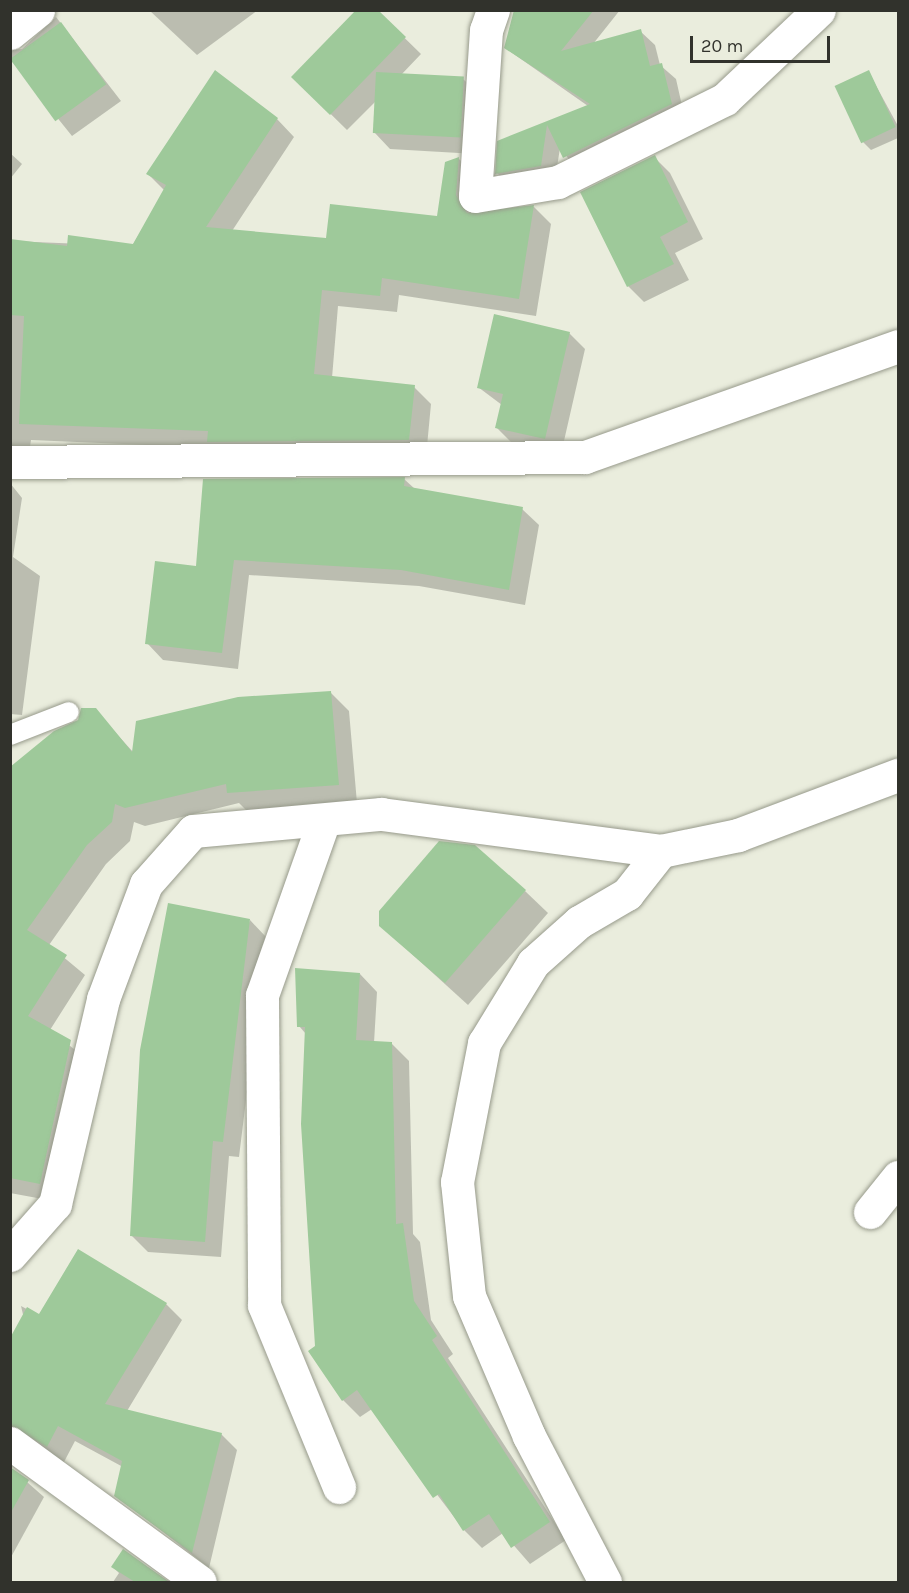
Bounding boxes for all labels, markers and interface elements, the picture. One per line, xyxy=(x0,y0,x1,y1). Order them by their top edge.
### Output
scale bar xyxy=(693,24,832,62)
text: 20 m xyxy=(701,35,743,57)

